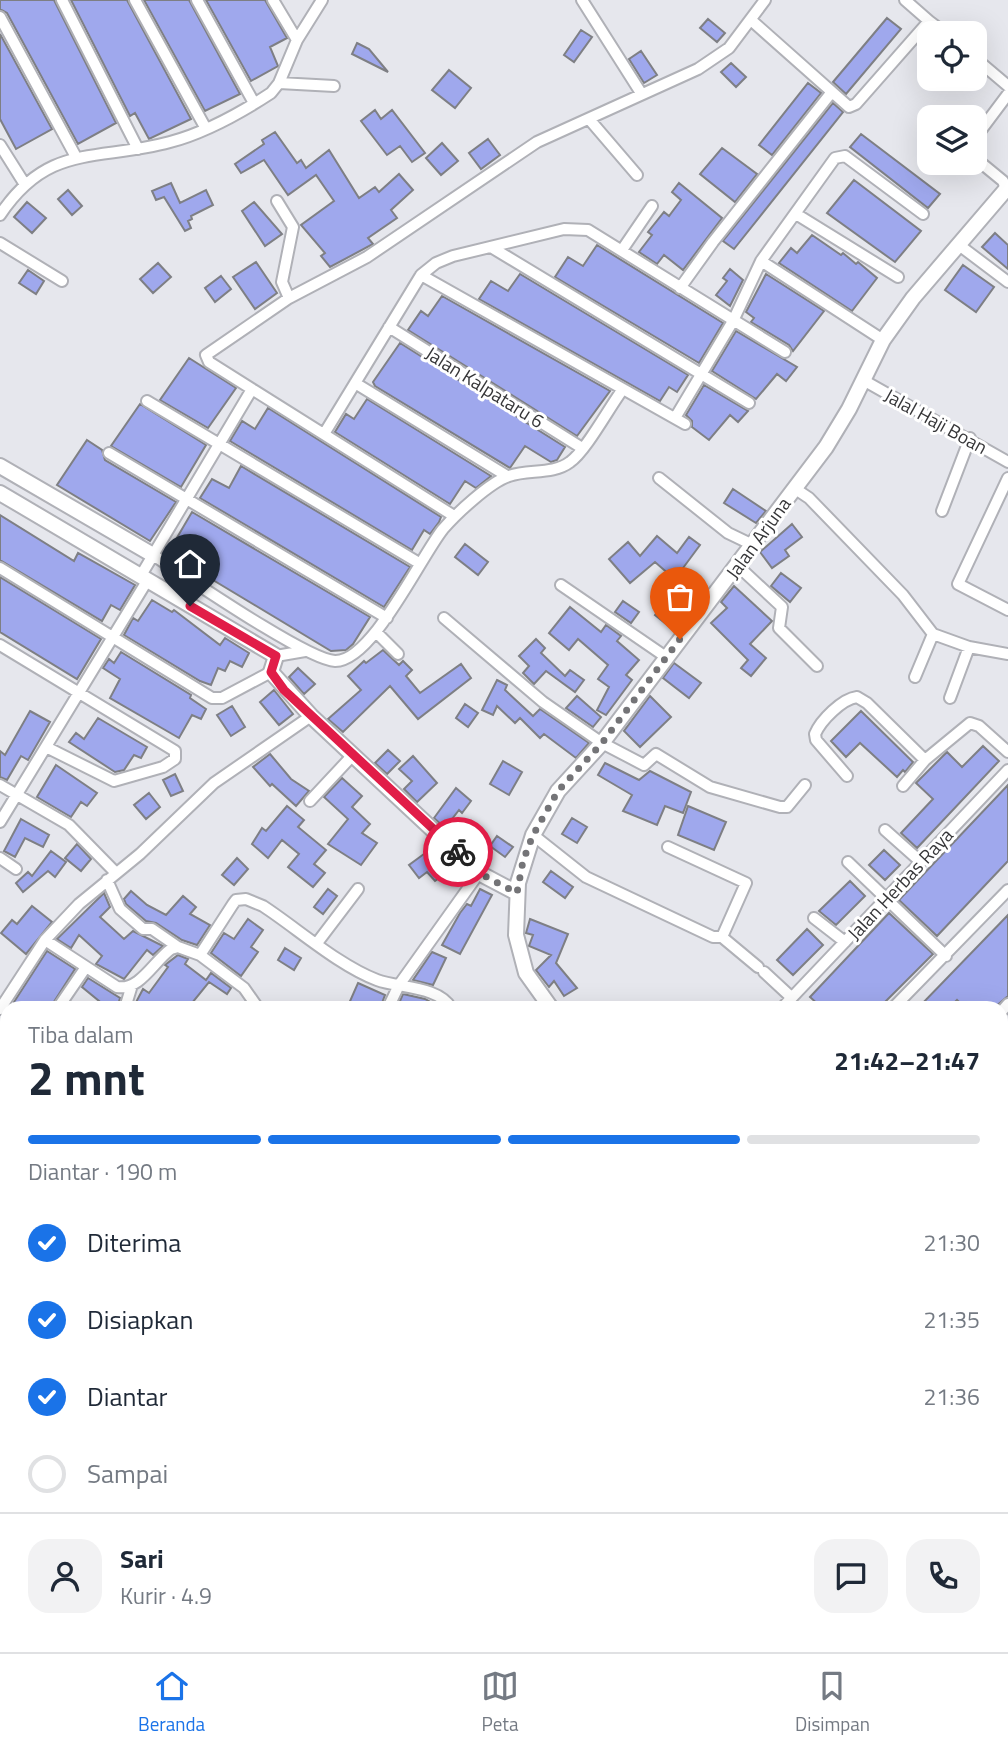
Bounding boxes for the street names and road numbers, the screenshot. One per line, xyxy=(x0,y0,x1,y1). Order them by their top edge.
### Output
street label: Jalan Kalpataru 6 xyxy=(420,338,550,435)
street label: Jalal Haji Boan xyxy=(879,380,993,461)
street label: Jalan Arjuna xyxy=(718,490,798,585)
street label: Jalan Herbas Raya xyxy=(840,821,960,946)

